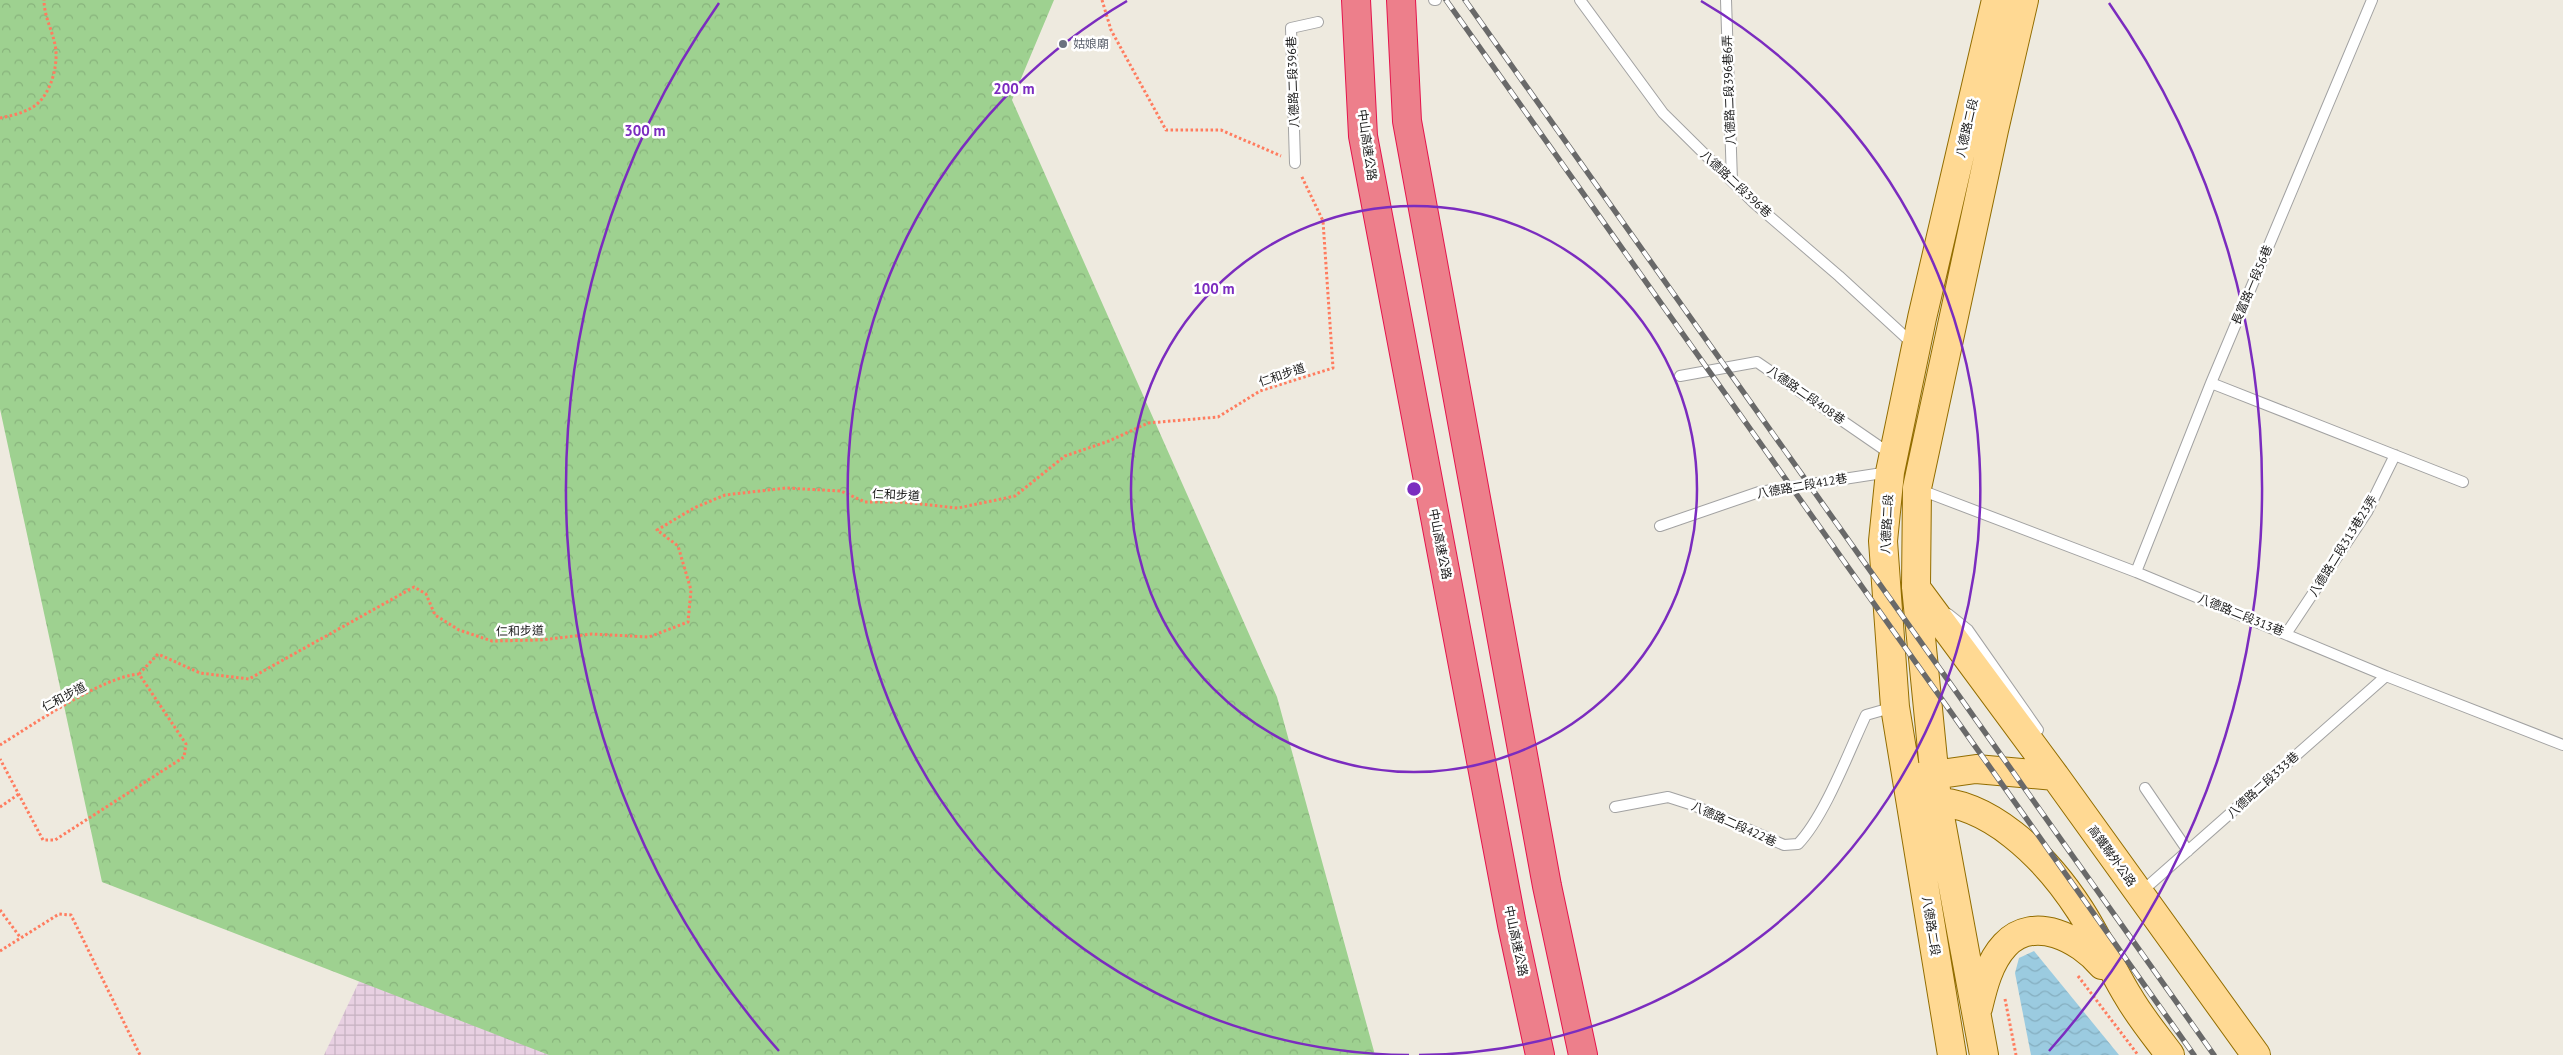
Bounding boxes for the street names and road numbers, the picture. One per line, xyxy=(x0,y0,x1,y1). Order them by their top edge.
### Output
street label: 八德路二段396巷6弄 xyxy=(1719,35,1738,145)
street label: 八德路二段396巷 xyxy=(1283,36,1302,128)
street label: 八德路二段 xyxy=(1952,97,1981,159)
street label: 中山高速公路 xyxy=(1355,108,1380,182)
street label: 八德路二段396巷 xyxy=(1698,147,1775,220)
street label: 長富路一段56巷 xyxy=(2228,243,2275,327)
street label: 仁和步道 xyxy=(1257,360,1307,389)
street label: 八德路二段408巷 xyxy=(1764,362,1848,427)
street label: 八德路二段412巷 xyxy=(1755,470,1848,501)
street label: 仁和步道 xyxy=(872,486,920,503)
street label: 八德路二段313巷23弄 xyxy=(2305,492,2380,599)
street label: 八德路二段 xyxy=(1877,494,1896,554)
street label: 中山高速公路 xyxy=(1426,507,1455,581)
street label: 八德路二段313巷 xyxy=(2196,590,2286,639)
street label: 仁和步道 xyxy=(496,623,544,638)
street label: 仁和步道 xyxy=(39,679,88,714)
street label: 八德路二段333巷 xyxy=(2224,748,2302,821)
street label: 八德路二段422巷 xyxy=(1689,798,1779,849)
street label: 高鐵聯外公路 xyxy=(2085,822,2140,889)
street label: 八德路二段 xyxy=(1919,895,1944,957)
street label: 中山高速公路 xyxy=(1502,904,1531,978)

